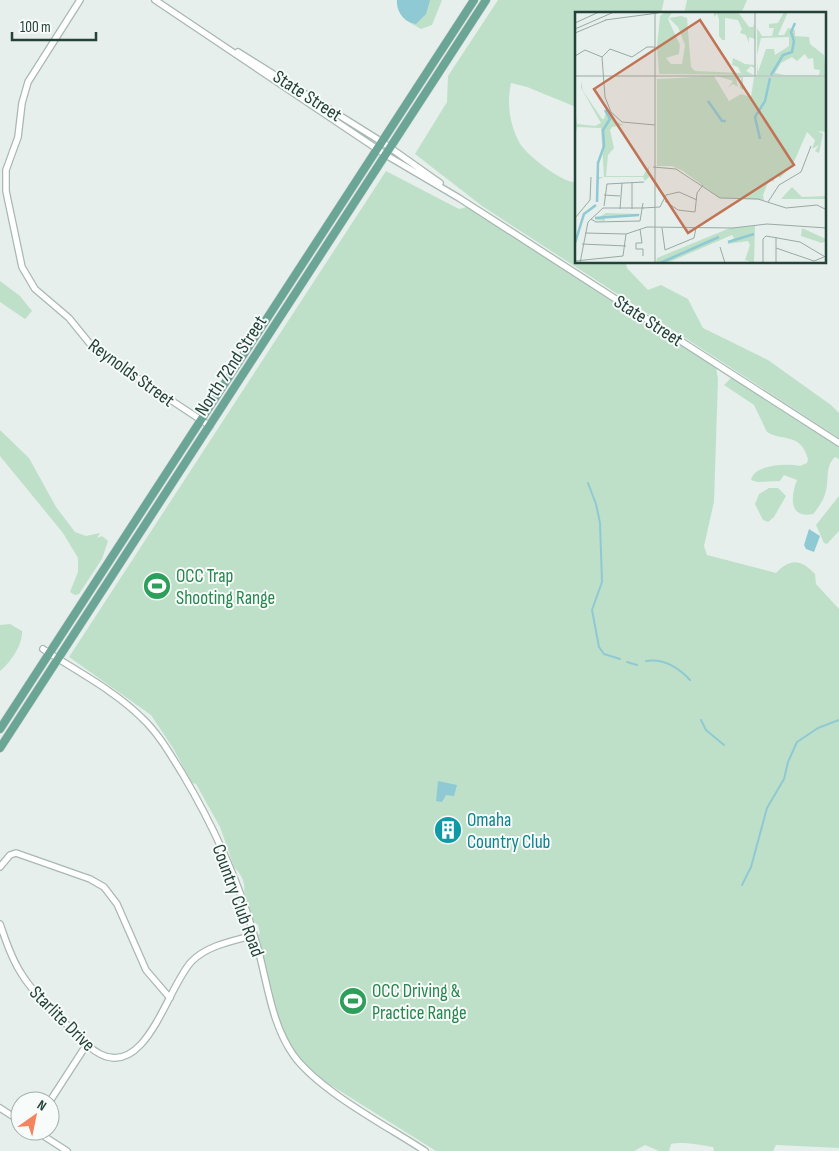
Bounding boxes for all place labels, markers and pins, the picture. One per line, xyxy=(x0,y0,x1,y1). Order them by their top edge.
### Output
place label: OCC Trap Shooting Range xyxy=(176,565,275,610)
sports icon: OCC Trap Shooting Range xyxy=(142,571,172,601)
place label: Omaha Country Club xyxy=(467,809,550,854)
building icon: Omaha Country Club xyxy=(433,815,463,845)
place label: OCC Driving & Practice Range xyxy=(372,980,467,1025)
sports icon: OCC Driving & Practice Range xyxy=(338,986,368,1016)

